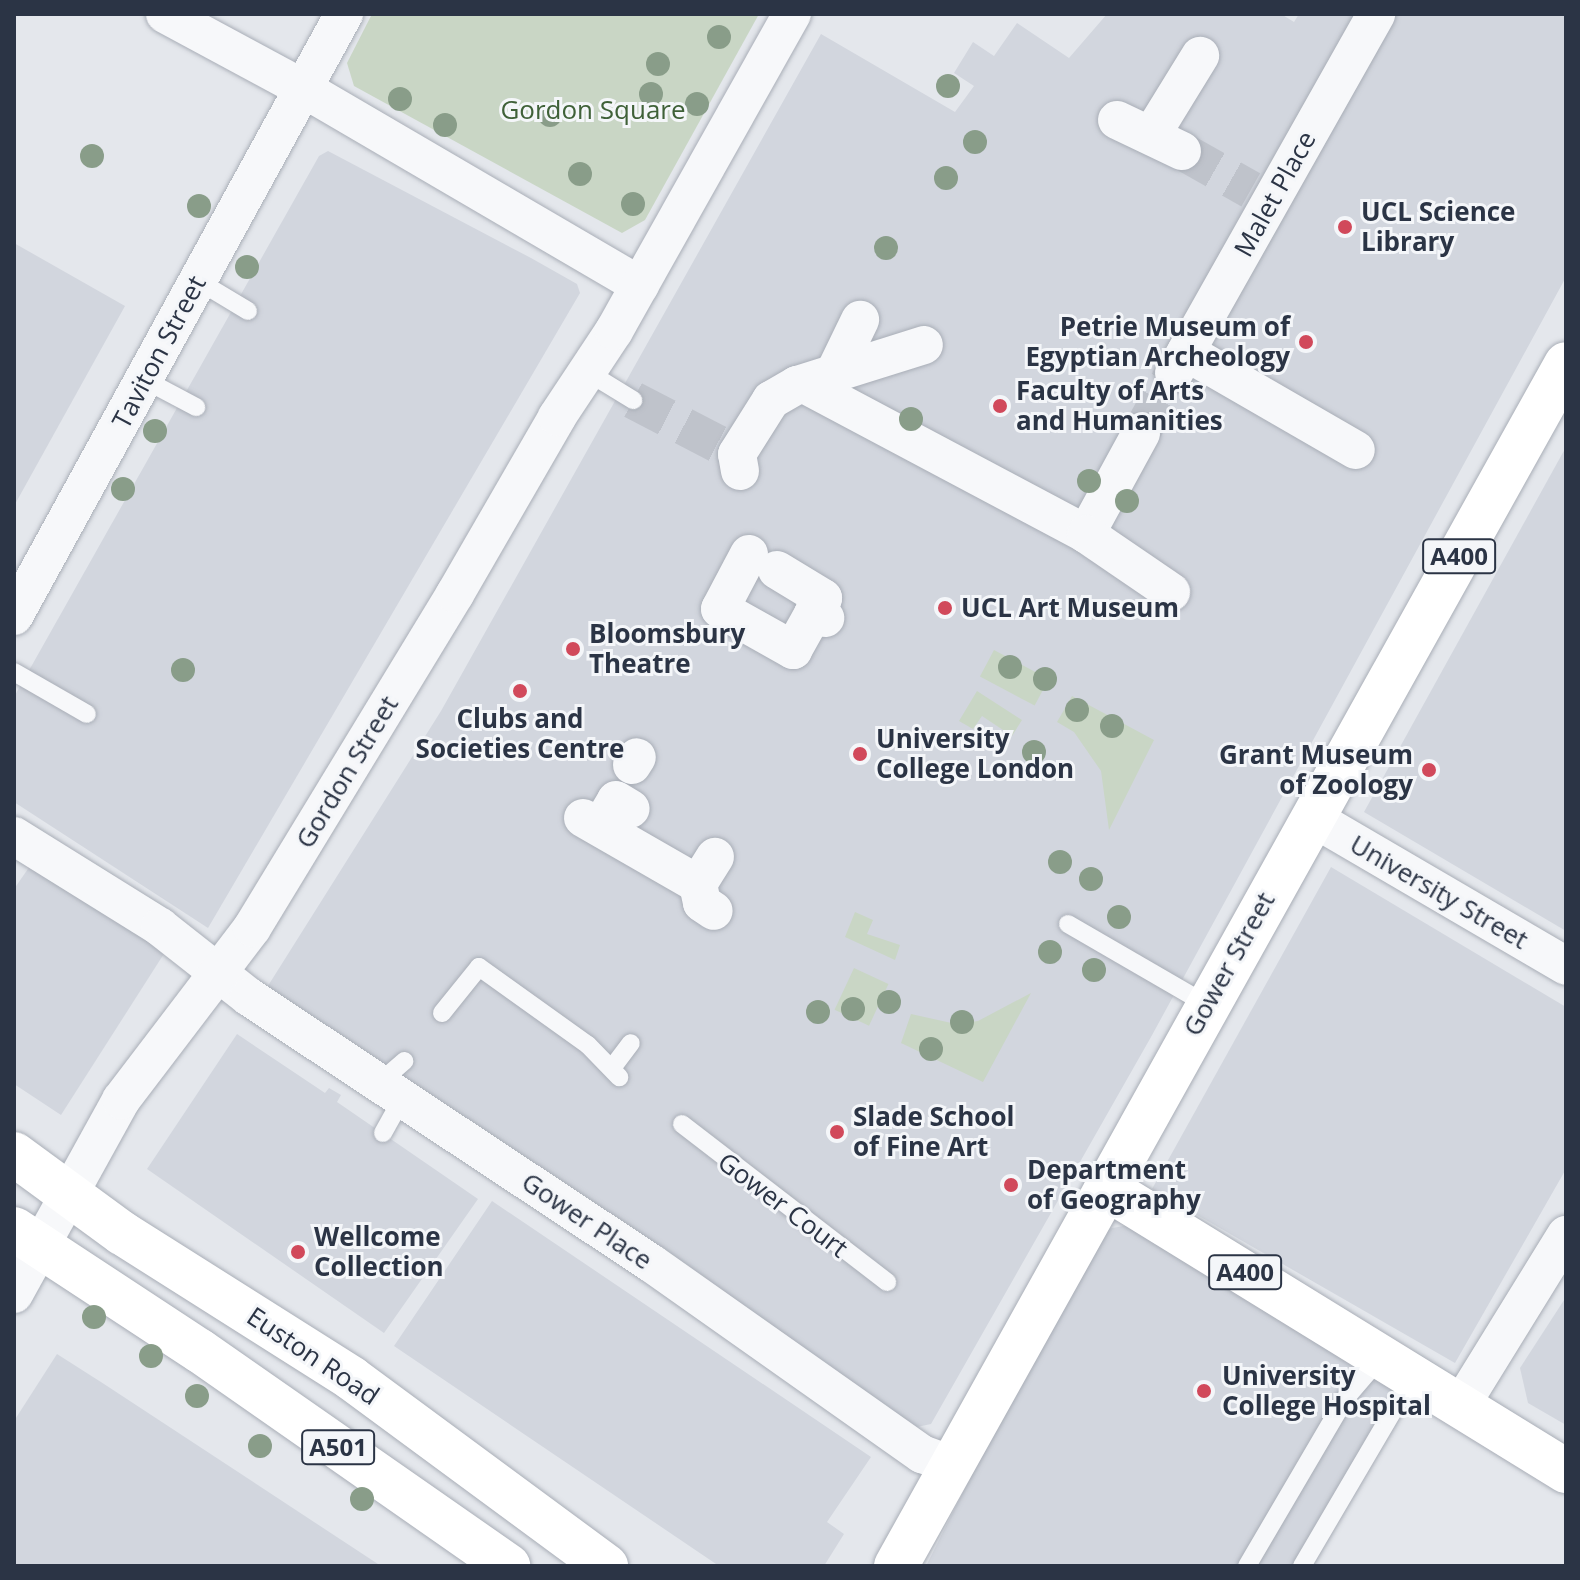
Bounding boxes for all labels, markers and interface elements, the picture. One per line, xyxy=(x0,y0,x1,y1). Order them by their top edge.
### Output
park label: Gordon Square xyxy=(500,94,686,126)
street label: Malet Place xyxy=(1228,126,1322,262)
place label: UCL Science Library xyxy=(1361,196,1515,258)
marker: UCL Science Library xyxy=(1336,218,1354,236)
street label: Taviton Street xyxy=(106,270,212,434)
place label: Petrie Museum of Egyptian Archeology xyxy=(1026,311,1290,372)
marker: Petrie Museum of Egyptian Archeology xyxy=(1297,333,1315,351)
place label: Faculty of Arts and Humanities xyxy=(1016,375,1223,436)
marker: Faculty of Arts and Humanities xyxy=(991,397,1009,415)
road number: A400 xyxy=(1421,536,1497,576)
place label: UCL Art Museum xyxy=(961,592,1179,624)
marker: UCL Art Museum xyxy=(936,599,954,617)
place label: Bloomsbury Theatre xyxy=(589,618,745,680)
marker: Bloomsbury Theatre xyxy=(564,640,582,658)
marker: Clubs and Societies Centre xyxy=(511,682,529,700)
street label: Gordon Street xyxy=(289,690,405,854)
place label: Clubs and Societies Centre xyxy=(416,703,624,764)
place label: University College London xyxy=(876,723,1074,784)
place label: Grant Museum of Zoology xyxy=(1219,739,1413,800)
marker: University College London xyxy=(851,745,869,763)
marker: Grant Museum of Zoology xyxy=(1420,761,1438,779)
street label: University Street xyxy=(1344,828,1534,956)
street label: Gower Street xyxy=(1177,887,1281,1041)
place label: Slade School of Fine Art xyxy=(853,1101,1014,1162)
marker: Slade School of Fine Art xyxy=(828,1123,846,1141)
street label: Gower Court xyxy=(712,1146,854,1264)
place label: Department of Geography xyxy=(1027,1154,1201,1216)
street label: Gower Place xyxy=(516,1166,658,1276)
marker: Department of Geography xyxy=(1002,1176,1020,1194)
place label: Wellcome Collection xyxy=(314,1221,444,1282)
marker: Wellcome Collection xyxy=(289,1243,307,1261)
road number: A400 xyxy=(1207,1252,1283,1292)
street label: Euston Road xyxy=(241,1300,385,1412)
place label: University College Hospital xyxy=(1222,1360,1431,1422)
marker: University College Hospital xyxy=(1193,1380,1215,1402)
road number: A501 xyxy=(300,1427,376,1467)

